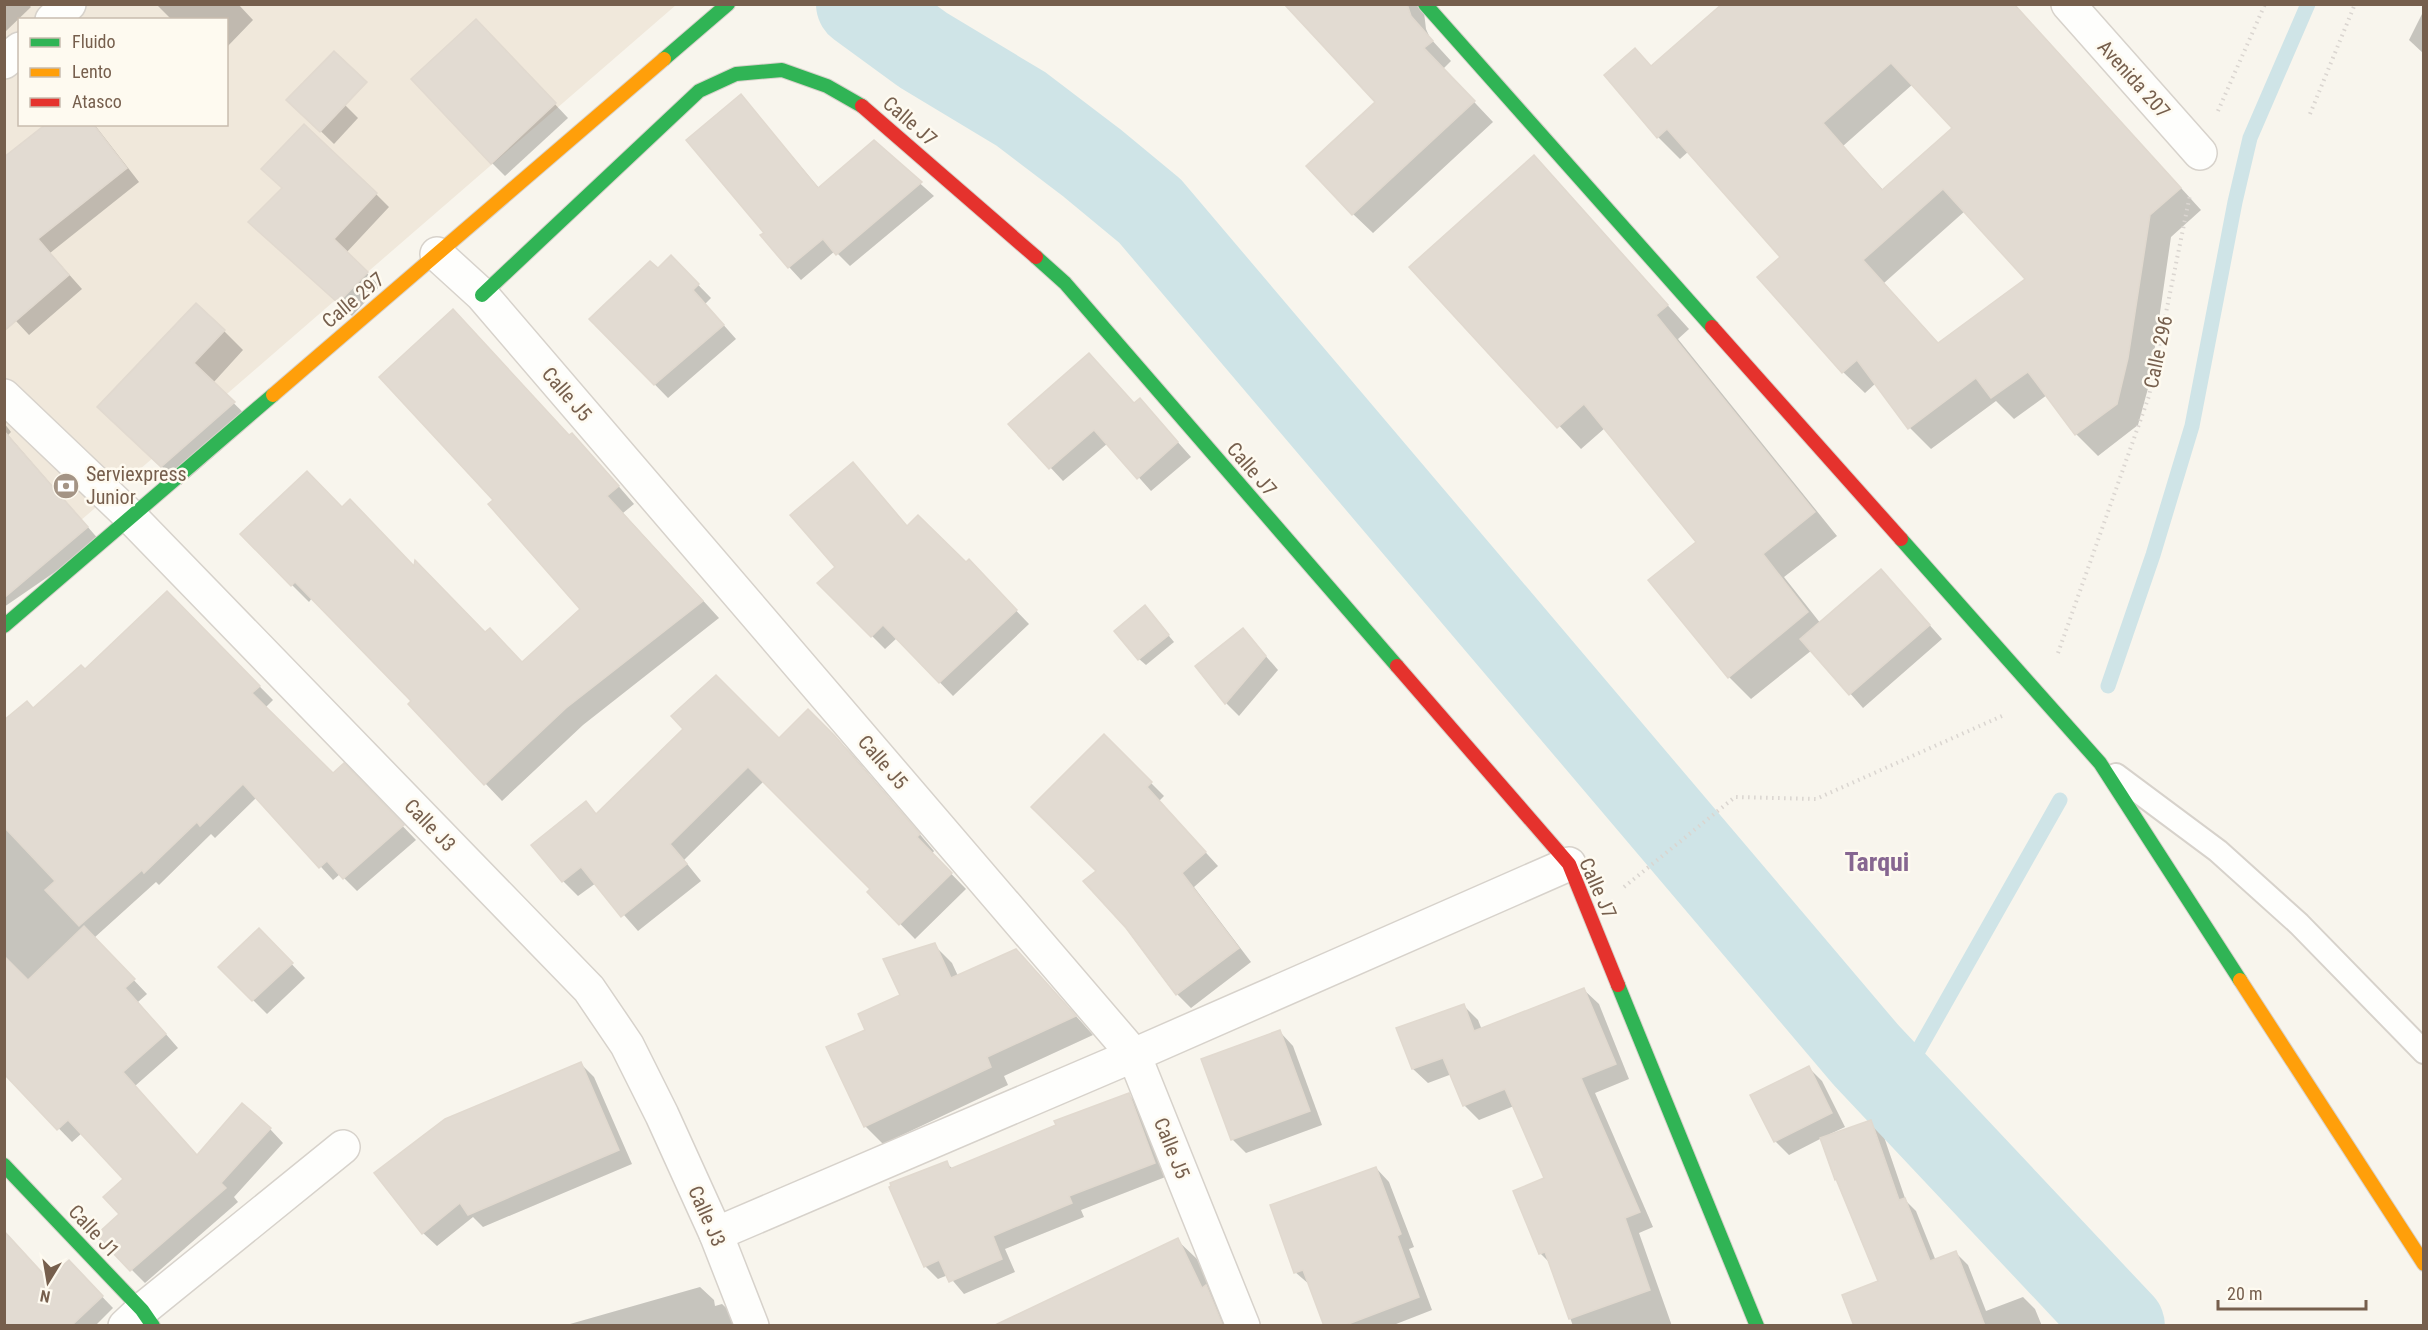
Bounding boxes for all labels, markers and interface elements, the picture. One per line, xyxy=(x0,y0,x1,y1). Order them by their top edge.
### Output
legend xyxy=(18,18,228,126)
text: Fluido xyxy=(72,31,116,52)
street label: Avenida 207 xyxy=(2093,35,2175,123)
text: Lento xyxy=(72,61,112,82)
text: Atasco xyxy=(72,91,122,112)
street label: Calle J7 xyxy=(878,91,942,151)
street label: Calle 297 xyxy=(317,267,389,333)
street label: Calle 296 xyxy=(2139,313,2177,391)
street label: Calle J5 xyxy=(537,362,597,426)
street label: Calle J7 xyxy=(1222,437,1282,501)
place label: Serviexpress Junior xyxy=(86,462,187,509)
bank icon: Serviexpress Junior xyxy=(51,471,81,501)
street label: Calle J5 xyxy=(853,730,913,794)
street label: Calle J3 xyxy=(399,794,461,856)
district label: Tarqui xyxy=(1845,847,1909,877)
street label: Calle J7 xyxy=(1574,854,1622,922)
street label: Calle J5 xyxy=(1149,1114,1195,1182)
street label: Calle J3 xyxy=(683,1182,731,1250)
street label: Calle J1 xyxy=(64,1200,124,1262)
north arrow xyxy=(18,1252,78,1312)
scale bar xyxy=(2218,1273,2366,1311)
text: 20 m xyxy=(2227,1283,2262,1304)
text: N xyxy=(39,1286,52,1306)

